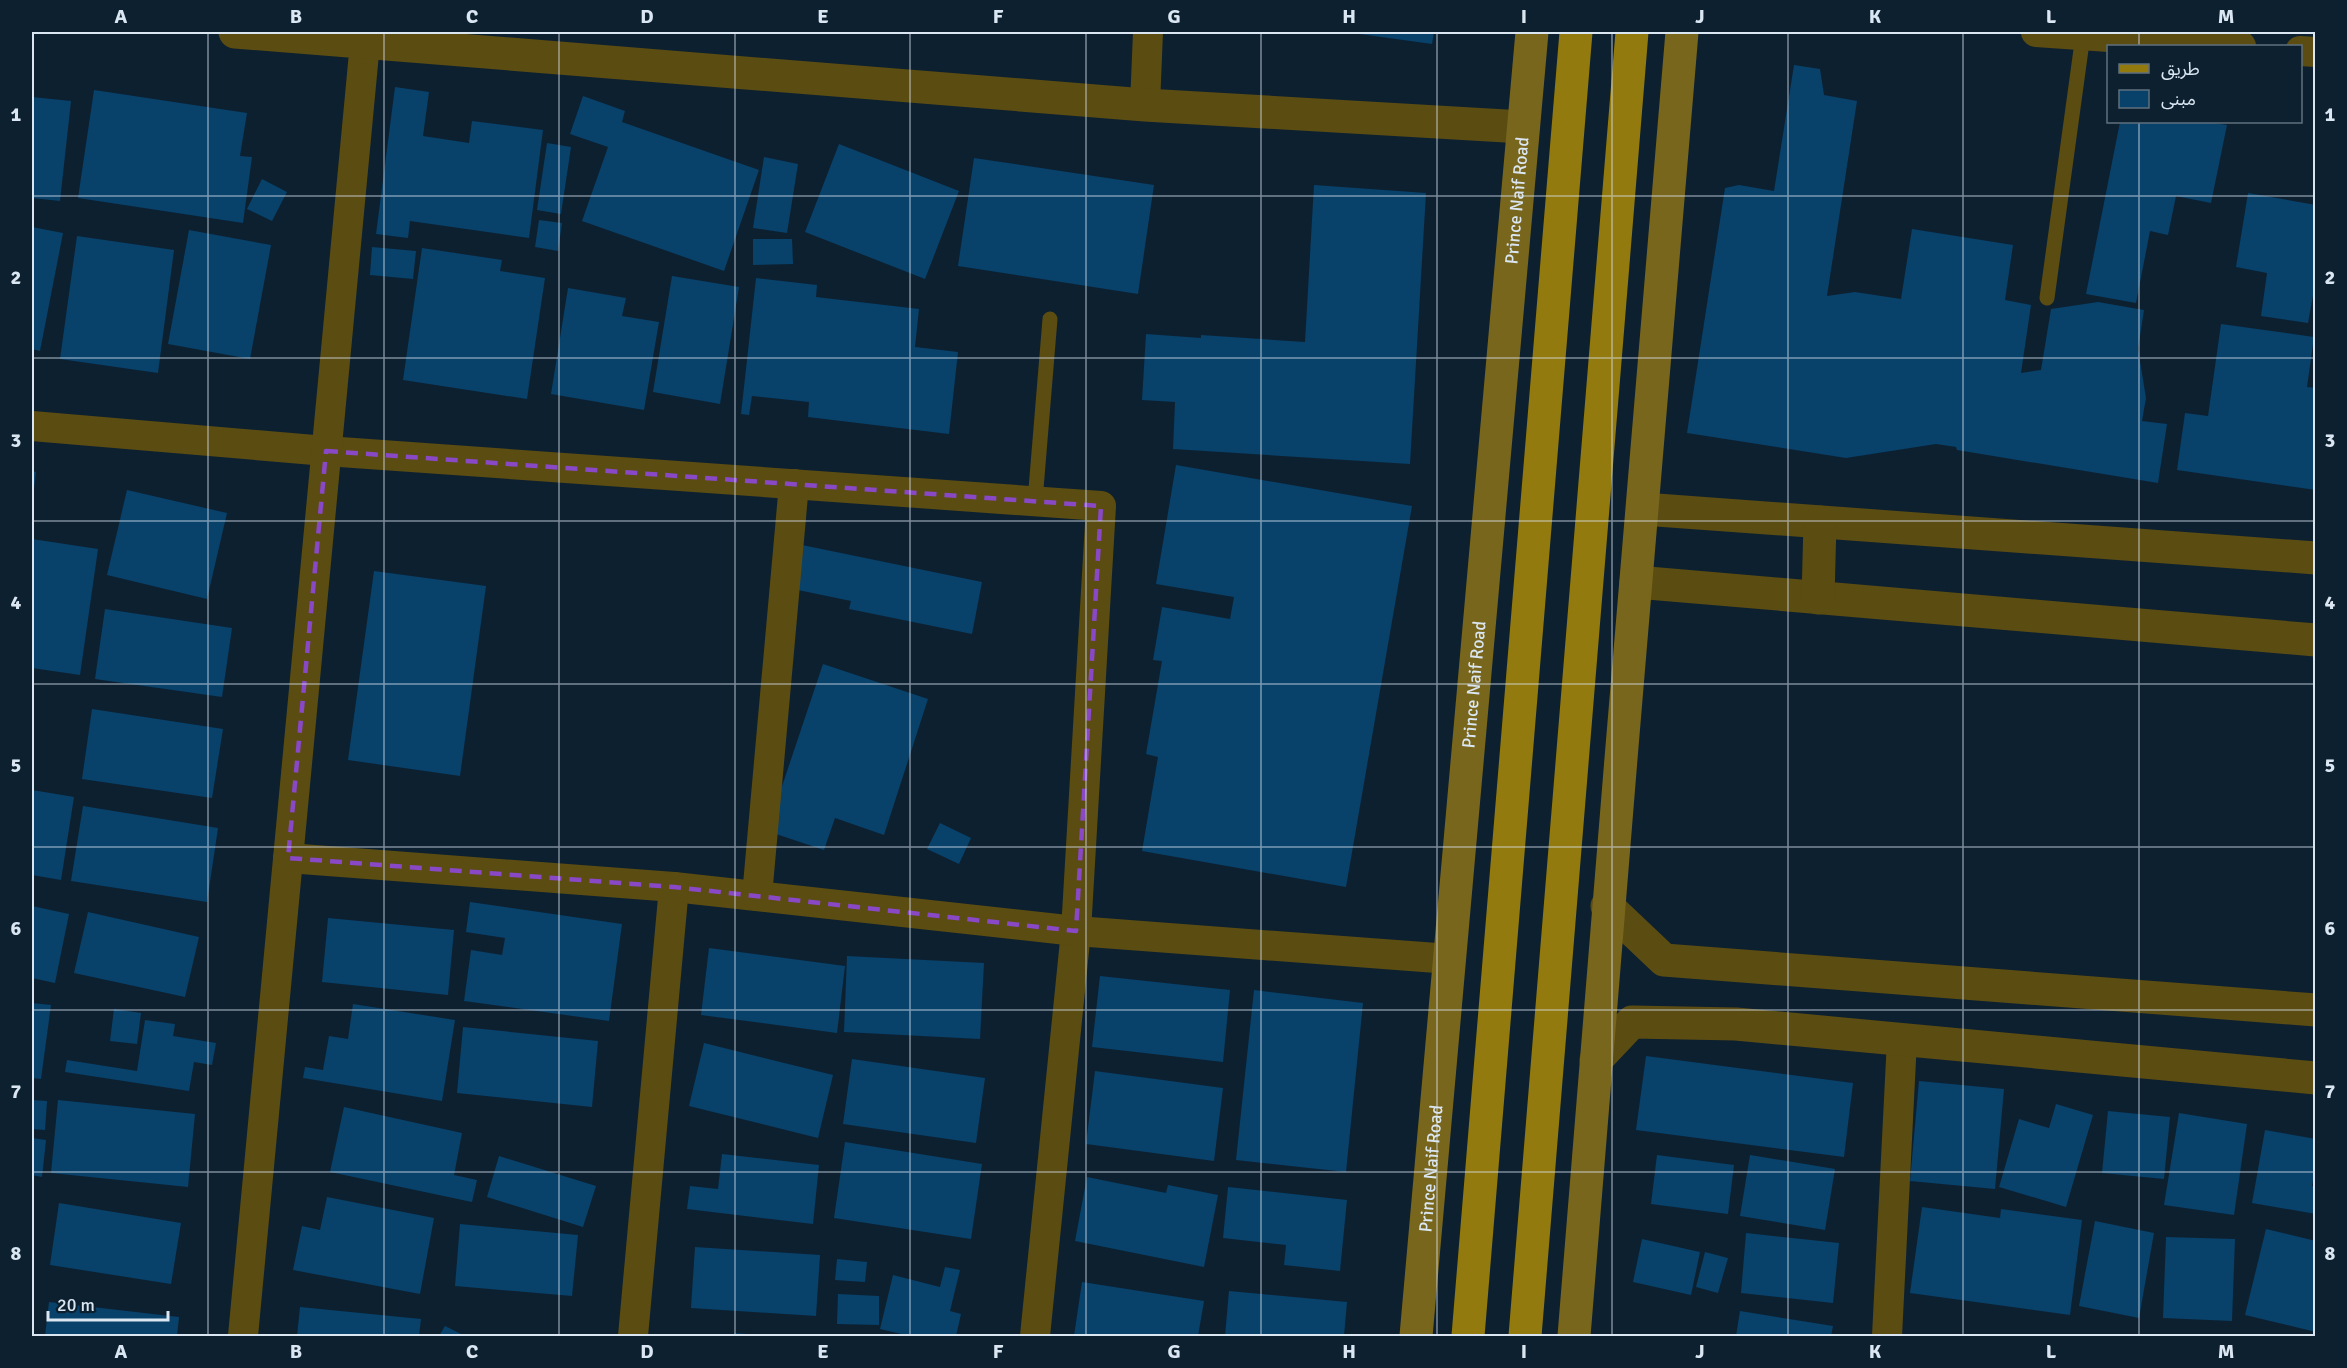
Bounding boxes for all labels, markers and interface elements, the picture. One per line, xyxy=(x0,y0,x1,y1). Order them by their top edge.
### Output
text: A xyxy=(115,4,128,29)
text: B xyxy=(290,4,302,29)
text: C xyxy=(466,4,478,29)
text: D xyxy=(640,4,654,29)
text: E xyxy=(817,4,829,29)
text: F xyxy=(993,4,1004,29)
text: G xyxy=(1167,4,1181,29)
text: H xyxy=(1342,4,1356,29)
text: I xyxy=(1521,4,1527,29)
text: J xyxy=(1695,4,1705,29)
text: K xyxy=(1869,4,1882,29)
text: L xyxy=(2046,4,2057,29)
text: M xyxy=(2218,4,2234,29)
legend xyxy=(2107,45,2302,123)
text: طريق xyxy=(2161,58,2200,80)
text: مبنى xyxy=(2161,88,2196,110)
text: 1 xyxy=(11,102,22,127)
text: 1 xyxy=(2325,102,2336,127)
street label: Prince Naif Road xyxy=(1500,136,1534,265)
text: 2 xyxy=(11,265,21,290)
text: 2 xyxy=(2325,265,2335,290)
text: 3 xyxy=(11,428,21,453)
text: 3 xyxy=(2325,428,2335,453)
text: 4 xyxy=(11,590,22,615)
text: 4 xyxy=(2325,590,2336,615)
street label: Prince Naif Road xyxy=(1457,620,1491,749)
text: 5 xyxy=(11,753,21,778)
text: 5 xyxy=(2325,753,2335,778)
text: 6 xyxy=(11,916,22,941)
text: 6 xyxy=(2325,916,2336,941)
text: 7 xyxy=(11,1079,22,1104)
text: 7 xyxy=(2325,1079,2336,1104)
street label: Prince Naif Road xyxy=(1414,1104,1448,1233)
text: 8 xyxy=(11,1241,22,1266)
text: 8 xyxy=(2325,1241,2336,1266)
scale bar xyxy=(48,1284,168,1322)
text: 20 m xyxy=(57,1294,95,1316)
text: A xyxy=(115,1339,128,1364)
text: B xyxy=(290,1339,302,1364)
text: C xyxy=(466,1339,478,1364)
text: D xyxy=(640,1339,654,1364)
text: E xyxy=(817,1339,829,1364)
text: F xyxy=(993,1339,1004,1364)
text: G xyxy=(1167,1339,1181,1364)
text: H xyxy=(1342,1339,1356,1364)
text: I xyxy=(1521,1339,1527,1364)
text: J xyxy=(1695,1339,1705,1364)
text: K xyxy=(1869,1339,1882,1364)
text: L xyxy=(2046,1339,2057,1364)
text: M xyxy=(2218,1339,2234,1364)

